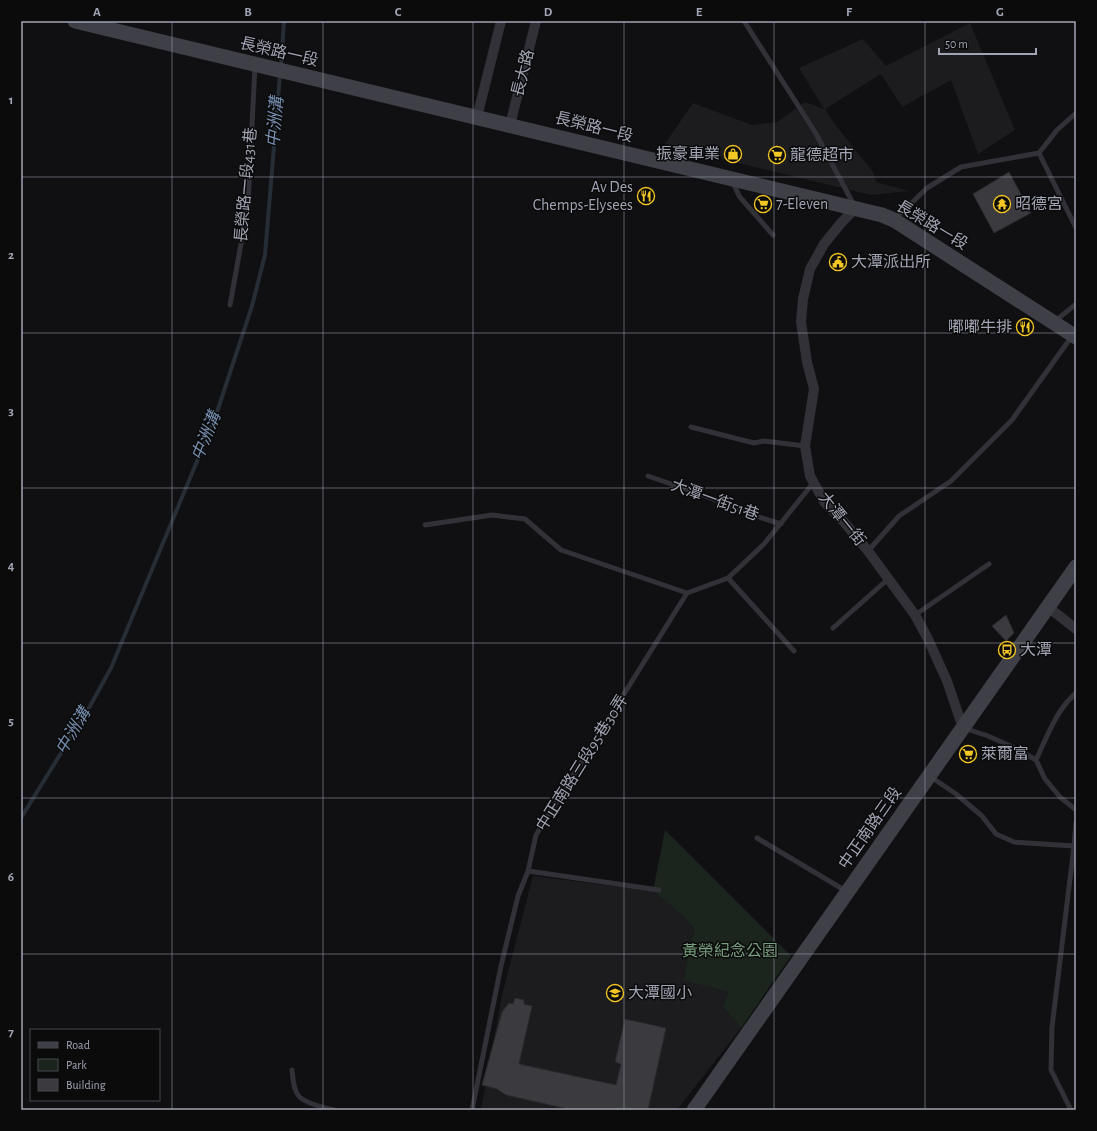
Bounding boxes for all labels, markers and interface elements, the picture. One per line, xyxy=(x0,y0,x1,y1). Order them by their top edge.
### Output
text: A xyxy=(93,6,101,19)
text: B xyxy=(244,6,252,19)
text: C xyxy=(395,6,402,19)
text: D xyxy=(544,6,553,19)
text: E xyxy=(696,6,703,19)
text: F xyxy=(846,6,853,19)
text: G xyxy=(996,6,1004,19)
scale bar xyxy=(939,30,1036,56)
street label: 長榮路一段 xyxy=(238,34,320,69)
text: 50 m xyxy=(945,38,968,50)
street label: 長大路 xyxy=(508,48,537,98)
text: 1 xyxy=(9,94,13,107)
water label: 中洲溝 xyxy=(263,94,286,148)
street label: 長榮路一段 xyxy=(553,109,635,144)
street label: 長榮路一段431巷 xyxy=(232,127,259,243)
shop icon: 振豪車業 xyxy=(723,144,743,164)
place label: 振豪車業 xyxy=(656,145,720,162)
supermarket icon: 龍德超市 xyxy=(767,145,787,165)
place label: 龍德超市 xyxy=(790,146,854,163)
place label: Av Des Chemps-Elysees xyxy=(533,179,633,214)
restaurant icon: Av Des Chemps-Elysees xyxy=(636,186,656,206)
supermarket icon: 7-Eleven xyxy=(753,194,773,214)
temple icon: 昭德宮 xyxy=(992,194,1012,214)
place label: 昭德宮 xyxy=(1015,195,1063,212)
place label: 7-Eleven xyxy=(776,196,828,212)
street label: 長榮路一段 xyxy=(894,197,971,252)
text: 2 xyxy=(8,249,14,262)
public building icon: 大潭派出所 xyxy=(828,252,848,272)
place label: 大潭派出所 xyxy=(851,253,931,270)
restaurant icon: 嘟嘟牛排 xyxy=(1015,317,1035,337)
place label: 嘟嘟牛排 xyxy=(948,319,1012,335)
text: 3 xyxy=(8,405,14,418)
water label: 中洲溝 xyxy=(188,407,224,463)
street label: 大潭一街51巷 xyxy=(669,476,761,523)
street label: 大潭一街 xyxy=(816,488,869,549)
text: 4 xyxy=(8,560,15,573)
bus stop icon: 大潭 xyxy=(997,640,1017,660)
place label: 大潭 xyxy=(1020,641,1052,658)
street label: 中正南路三段95巷30弄 xyxy=(533,692,630,834)
water label: 中洲溝 xyxy=(52,703,94,757)
text: 5 xyxy=(8,715,14,728)
supermarket icon: 萊爾富 xyxy=(958,744,978,764)
place label: 萊爾富 xyxy=(981,745,1029,762)
street label: 中正南路三段 xyxy=(835,784,904,872)
text: 6 xyxy=(8,871,14,884)
park label: 黃榮紀念公園 xyxy=(682,942,778,959)
school or university icon: 大潭國小 xyxy=(605,983,625,1003)
place label: 大潭國小 xyxy=(628,984,692,1001)
text: 7 xyxy=(8,1026,14,1039)
legend xyxy=(30,1029,160,1101)
text: Road xyxy=(66,1039,90,1051)
text: Park xyxy=(66,1059,87,1071)
text: Building xyxy=(66,1079,106,1091)

